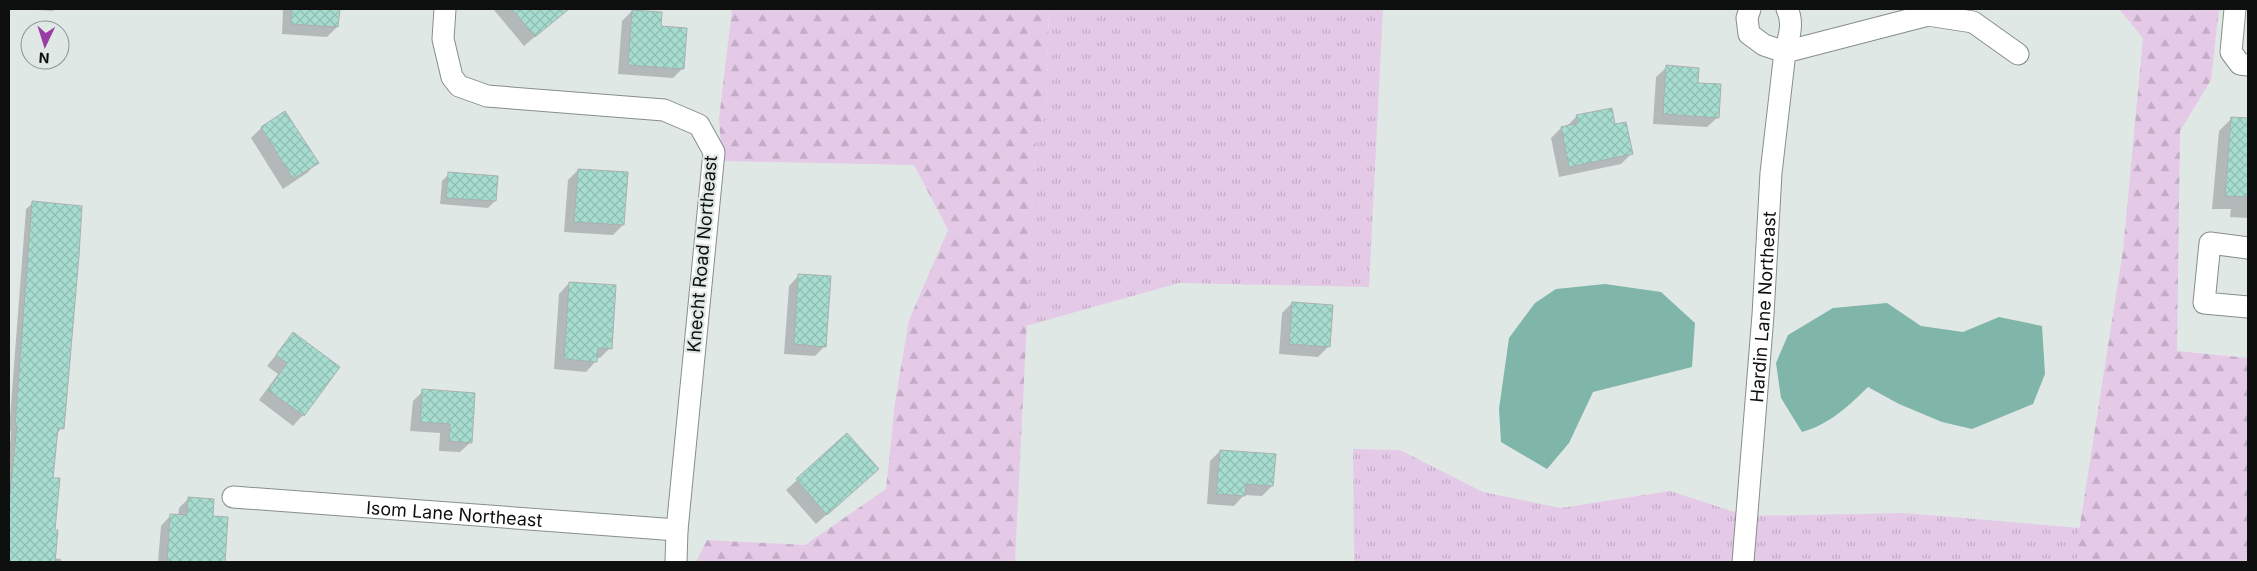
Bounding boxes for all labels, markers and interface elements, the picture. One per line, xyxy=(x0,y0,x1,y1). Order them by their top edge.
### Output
north arrow xyxy=(20,20,70,70)
text: N xyxy=(38,50,50,67)
street label: Knecht Road Northeast xyxy=(683,155,721,353)
street label: Hardin Lane Northeast xyxy=(1745,210,1779,403)
street label: Isom Lane Northeast xyxy=(366,496,543,530)

